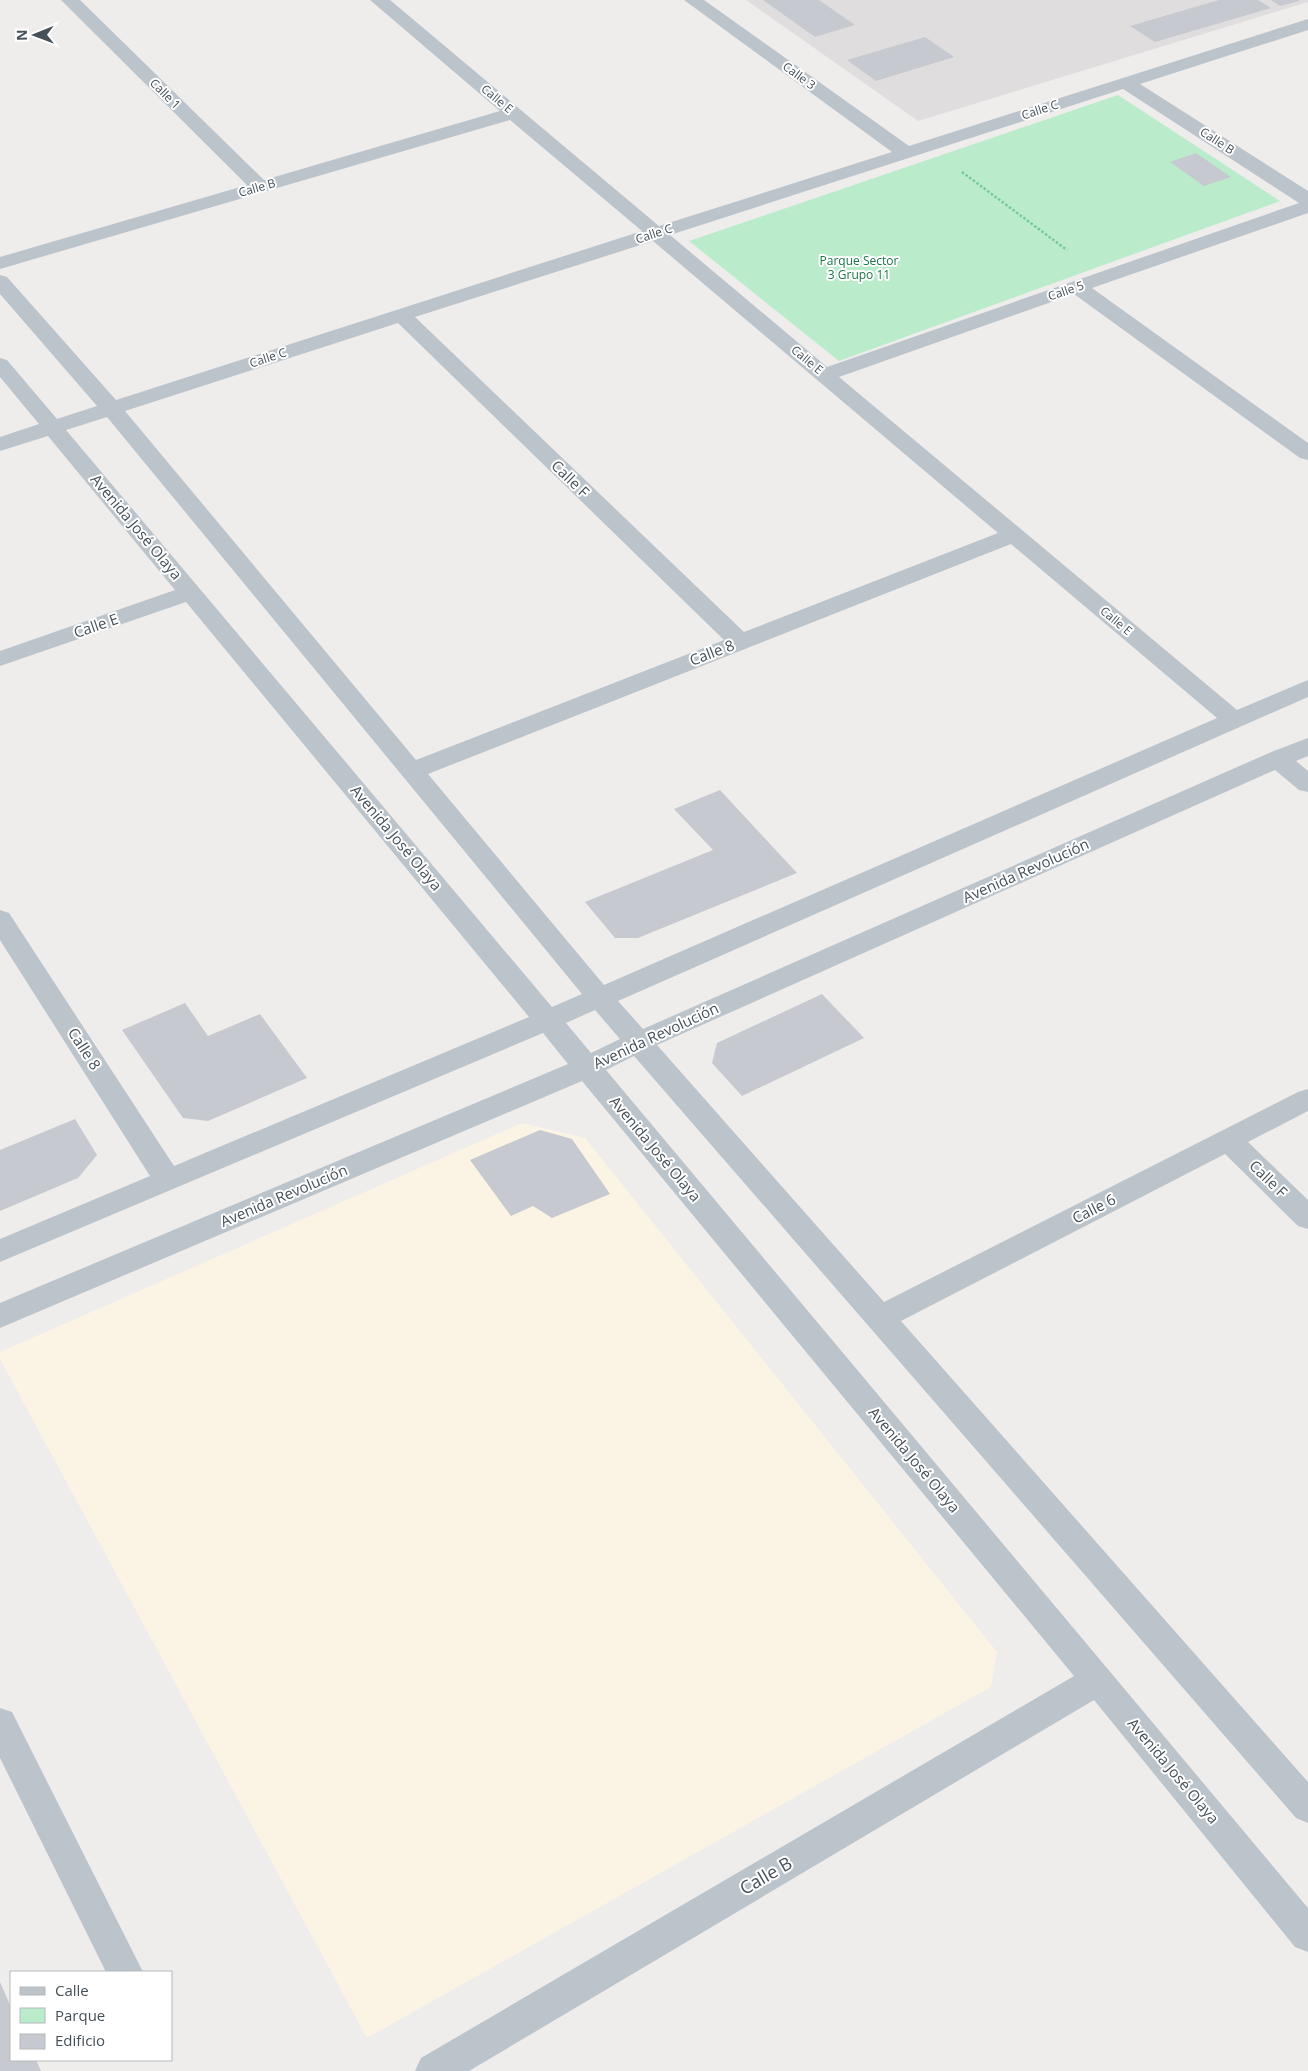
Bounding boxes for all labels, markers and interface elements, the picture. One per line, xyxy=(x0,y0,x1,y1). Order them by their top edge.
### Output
north arrow xyxy=(10,10,60,60)
text: N xyxy=(12,29,31,41)
street label: Calle 3 xyxy=(779,58,819,93)
street label: Calle 1 xyxy=(146,75,184,113)
street label: Calle E xyxy=(478,80,517,117)
street label: Calle C xyxy=(1019,95,1061,123)
street label: Calle B xyxy=(1197,123,1238,158)
street label: Calle B xyxy=(236,174,278,201)
street label: Calle C xyxy=(633,219,675,247)
park label: Parque Sector 3 Grupo 11 xyxy=(820,252,898,283)
street label: Calle 5 xyxy=(1046,276,1086,305)
street label: Calle E xyxy=(788,341,827,378)
street label: Calle C xyxy=(247,343,289,371)
street label: Calle F xyxy=(547,455,594,501)
street label: Avenida José Olaya xyxy=(87,469,187,583)
street label: Calle E xyxy=(1097,602,1136,639)
street label: Calle E xyxy=(71,608,121,642)
street label: Calle 8 xyxy=(686,634,737,670)
street label: Avenida José Olaya xyxy=(347,780,447,894)
street label: Avenida Revolución xyxy=(959,833,1092,907)
street label: Avenida Revolución xyxy=(590,997,722,1073)
street label: Calle 8 xyxy=(64,1024,106,1073)
street label: Avenida José Olaya xyxy=(606,1091,706,1205)
street label: Calle F xyxy=(1245,1155,1292,1201)
street label: Avenida Revolución xyxy=(217,1159,350,1231)
street label: Calle 6 xyxy=(1068,1189,1119,1228)
street label: Avenida José Olaya xyxy=(865,1402,965,1516)
street label: Avenida José Olaya xyxy=(1124,1713,1224,1827)
street label: Calle B xyxy=(735,1851,796,1900)
legend xyxy=(10,1971,172,2061)
text: Calle xyxy=(55,1980,89,2000)
text: Parque xyxy=(55,2005,105,2025)
text: Edificio xyxy=(55,2030,105,2050)

